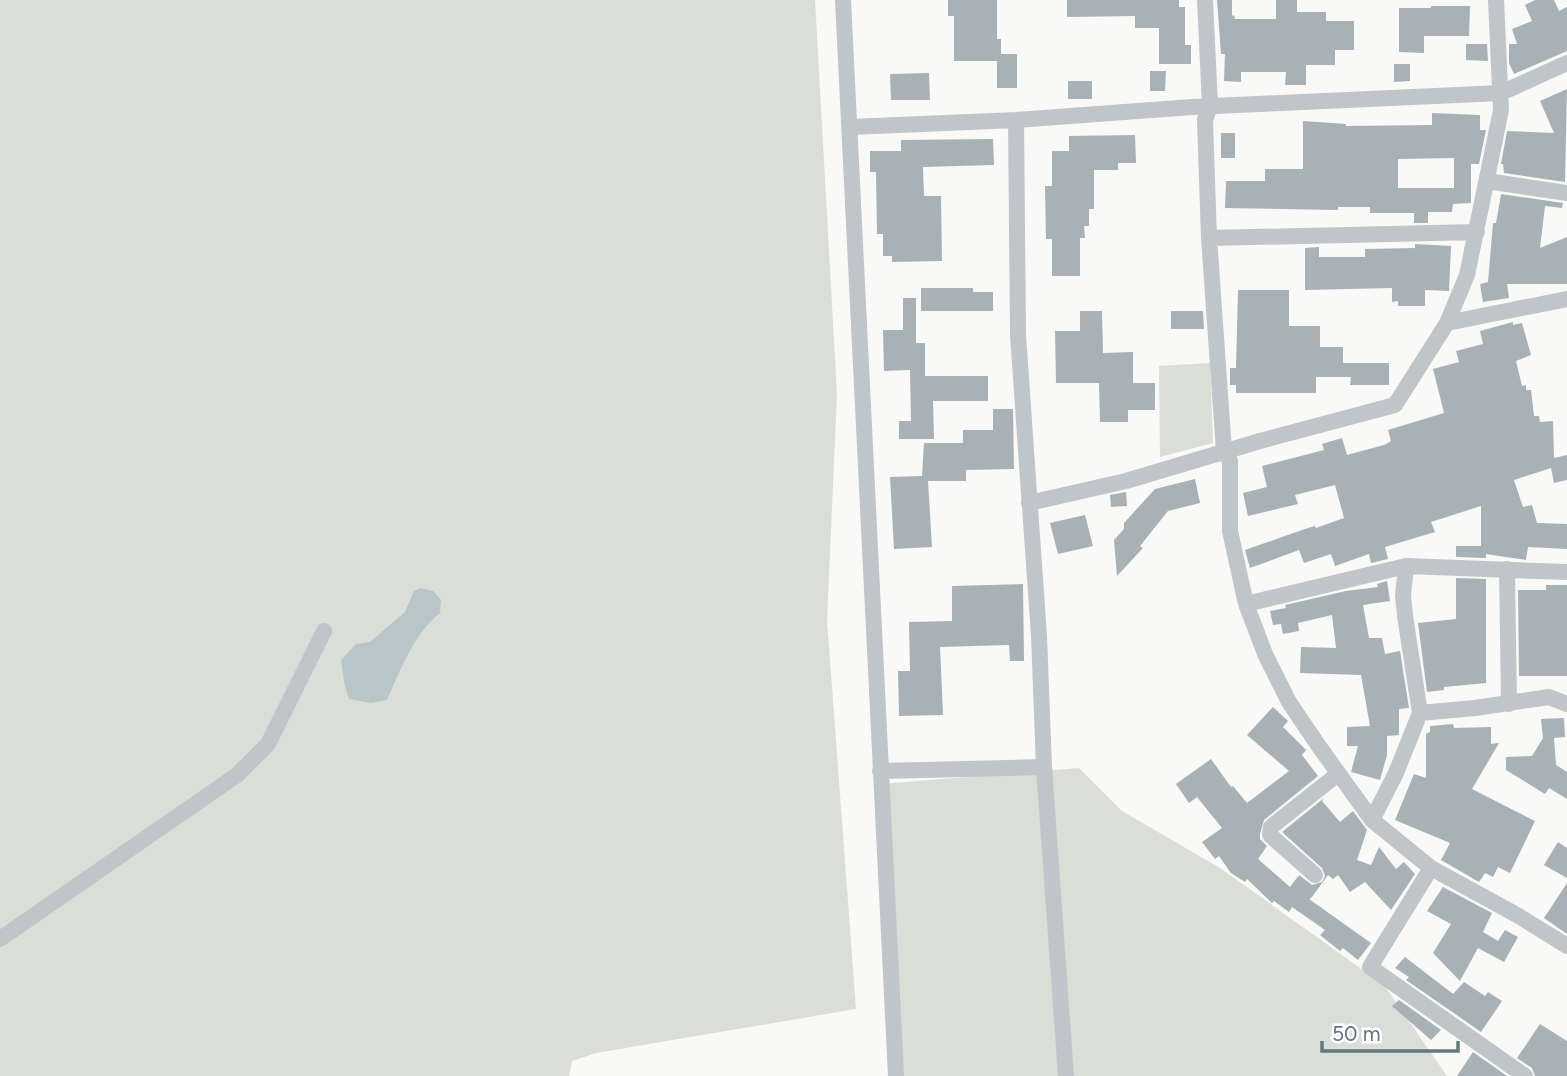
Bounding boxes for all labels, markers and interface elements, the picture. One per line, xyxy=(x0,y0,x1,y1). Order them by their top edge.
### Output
scale bar xyxy=(1322,1010,1458,1054)
text: 50 m xyxy=(1332,1021,1381,1046)

